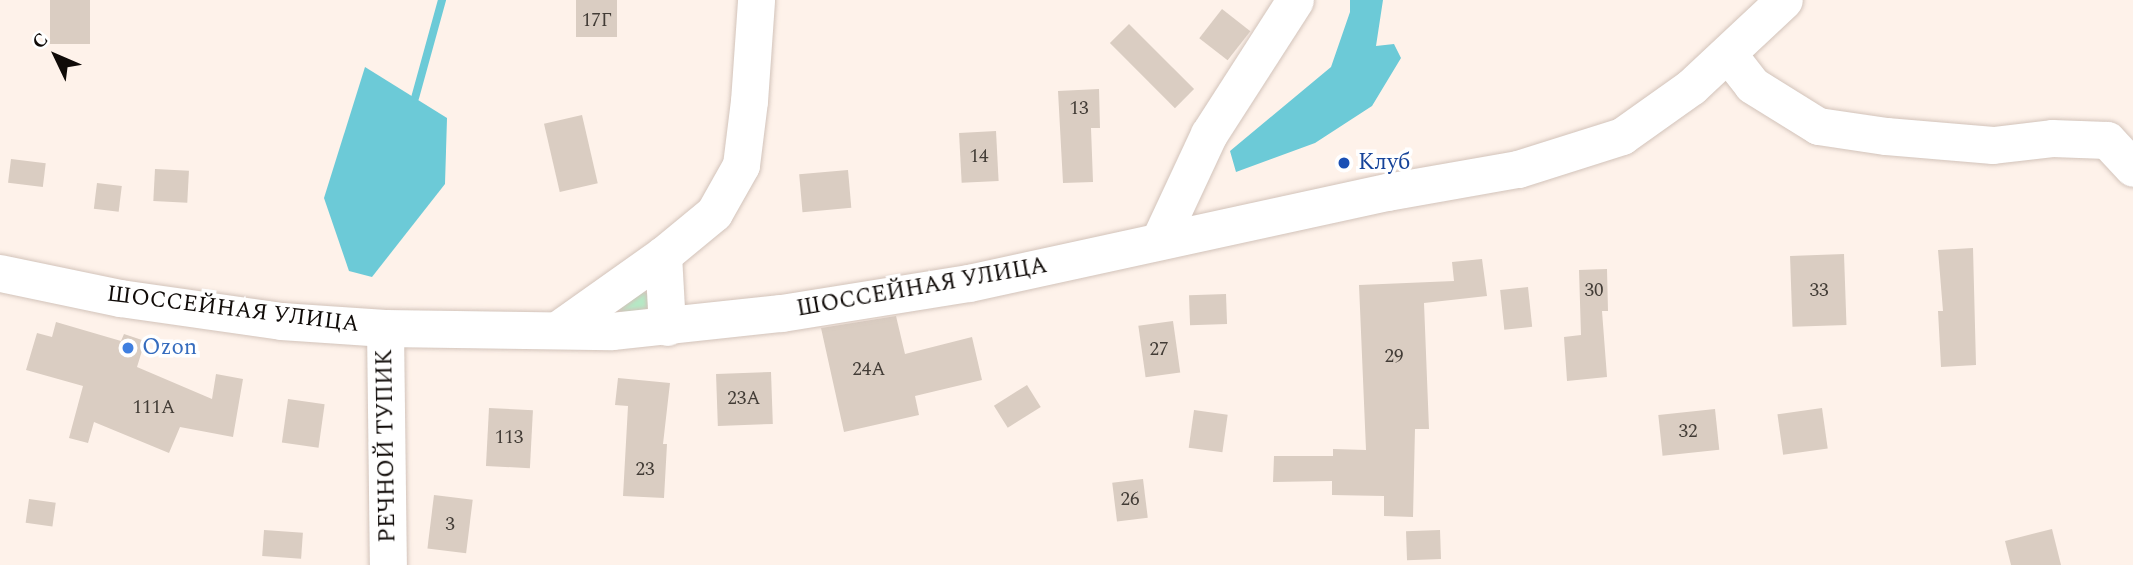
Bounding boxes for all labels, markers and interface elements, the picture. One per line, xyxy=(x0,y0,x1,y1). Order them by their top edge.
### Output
house number: 17Г xyxy=(582,10,612,32)
north arrow xyxy=(21,21,91,91)
text: С xyxy=(25,26,56,56)
house number: 13 xyxy=(1070,98,1088,120)
house number: 14 xyxy=(970,146,988,168)
place label: Клуб xyxy=(1358,149,1410,177)
marker: Клуб xyxy=(1336,155,1352,171)
street label: ШОССЕЙНАЯ УЛИЦА xyxy=(795,252,1049,324)
house number: 30 xyxy=(1585,280,1603,302)
house number: 33 xyxy=(1810,280,1828,302)
street label: ШОССЕЙНАЯ УЛИЦА xyxy=(105,281,361,339)
place label: Ozon xyxy=(142,334,197,362)
house number: 27 xyxy=(1150,339,1168,361)
marker: Ozon xyxy=(120,340,136,356)
house number: 29 xyxy=(1385,346,1403,368)
street label: РЕЧНОЙ ТУПИК xyxy=(372,349,402,543)
house number: 24А xyxy=(852,359,886,381)
house number: 23А xyxy=(727,388,761,410)
house number: 111А xyxy=(133,397,175,419)
house number: 32 xyxy=(1679,421,1697,443)
house number: 113 xyxy=(495,427,523,449)
house number: 23 xyxy=(636,459,654,481)
house number: 26 xyxy=(1121,489,1139,511)
house number: 3 xyxy=(445,514,455,536)

